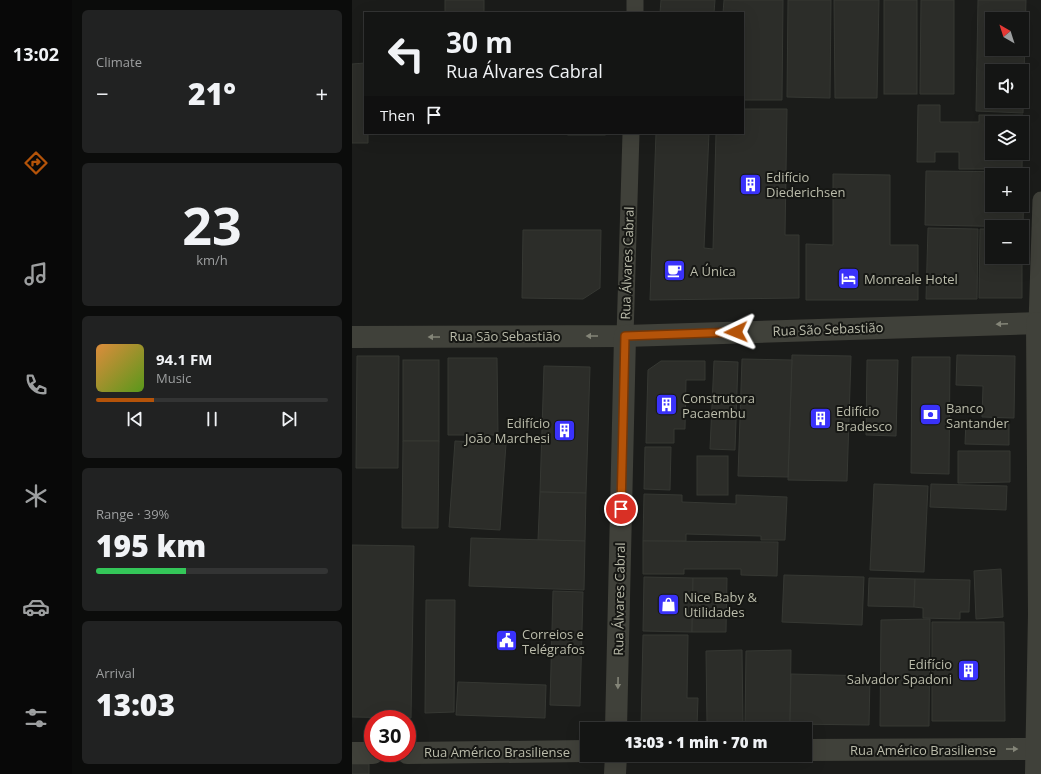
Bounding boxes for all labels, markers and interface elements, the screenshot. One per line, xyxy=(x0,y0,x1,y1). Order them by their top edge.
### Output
north arrow xyxy=(985,12,1029,56)
map controls xyxy=(985,12,1029,264)
text: 30 m xyxy=(446,23,513,61)
icon: left xyxy=(380,28,432,80)
text: 13:02 xyxy=(13,42,59,66)
text: Climate xyxy=(96,53,142,71)
text: Rua Álvares Cabral xyxy=(446,59,603,83)
button: sound xyxy=(985,64,1029,108)
text: 21° xyxy=(188,73,236,114)
text: − xyxy=(96,78,109,108)
text: + xyxy=(315,78,328,108)
icon: arrive xyxy=(423,104,445,126)
text: Then xyxy=(380,105,415,125)
button: layers xyxy=(985,116,1029,160)
icon: directions xyxy=(22,149,50,177)
place label: Edifício Diederichsen xyxy=(766,168,846,201)
button: + xyxy=(985,168,1029,212)
building icon: Edifício Diederichsen xyxy=(737,171,763,197)
text: 23 xyxy=(182,189,242,260)
street label: Rua Álvares Cabral xyxy=(616,206,638,320)
button: − xyxy=(985,220,1029,264)
text: km/h xyxy=(196,251,228,269)
cafe icon: A Única xyxy=(661,258,687,284)
icon: music xyxy=(22,260,50,288)
place label: A Única xyxy=(690,262,736,280)
hotel icon: Monreale Hotel xyxy=(835,266,861,292)
place label: Monreale Hotel xyxy=(864,270,958,288)
position arrow xyxy=(715,311,757,353)
street label: Rua São Sebastião xyxy=(772,318,884,340)
one-way arrow xyxy=(995,321,1008,327)
street label: Rua São Sebastião xyxy=(450,327,561,345)
one-way arrow xyxy=(585,333,598,339)
one-way arrow xyxy=(427,334,440,340)
text: 94.1 FM xyxy=(156,349,212,369)
text: Music xyxy=(156,369,191,387)
icon: phone xyxy=(22,371,50,399)
place label: Construtora Pacaembu xyxy=(682,389,755,422)
building icon: Construtora Pacaembu xyxy=(653,392,679,418)
place label: Banco Santander xyxy=(946,399,1009,432)
place label: Edifício Bradesco xyxy=(836,402,893,435)
bank icon: Banco Santander xyxy=(917,402,943,428)
building icon: Edifício Bradesco xyxy=(807,405,833,431)
icon: previous xyxy=(124,408,146,430)
icon: pause xyxy=(201,408,223,430)
icon: next xyxy=(278,408,300,430)
place label: Edifício João Marchesi xyxy=(463,414,550,447)
building icon: Edifício João Marchesi xyxy=(552,417,578,443)
icon: climate xyxy=(22,482,50,510)
pin xyxy=(604,492,638,526)
icon: arrive xyxy=(610,498,632,520)
text: Range · 39% xyxy=(96,505,169,523)
text: 195 km xyxy=(96,525,206,566)
street label: Rua Álvares Cabral xyxy=(609,542,629,656)
place label: Nice Baby & Utilidades xyxy=(684,588,757,621)
shop icon: Nice Baby & Utilidades xyxy=(655,591,681,617)
icon: car xyxy=(22,593,50,621)
place label: Correios e Telégrafos xyxy=(522,625,585,658)
public building icon: Correios e Telégrafos xyxy=(494,628,520,654)
place label: Edifício Salvador Spadoni xyxy=(847,655,952,688)
building icon: Edifício Salvador Spadoni xyxy=(955,658,981,684)
text: Arrival xyxy=(96,664,135,682)
one-way arrow xyxy=(614,677,621,689)
text: 13:03 xyxy=(96,684,175,725)
icon: filters xyxy=(22,704,50,732)
speed limit sign: 30 xyxy=(364,710,416,762)
text: 13:03 · 1 min · 70 m xyxy=(625,732,767,752)
street label: Rua Américo Brasiliense xyxy=(850,741,996,759)
street label: Rua Américo Brasiliense xyxy=(424,743,570,761)
one-way arrow xyxy=(1006,746,1019,752)

